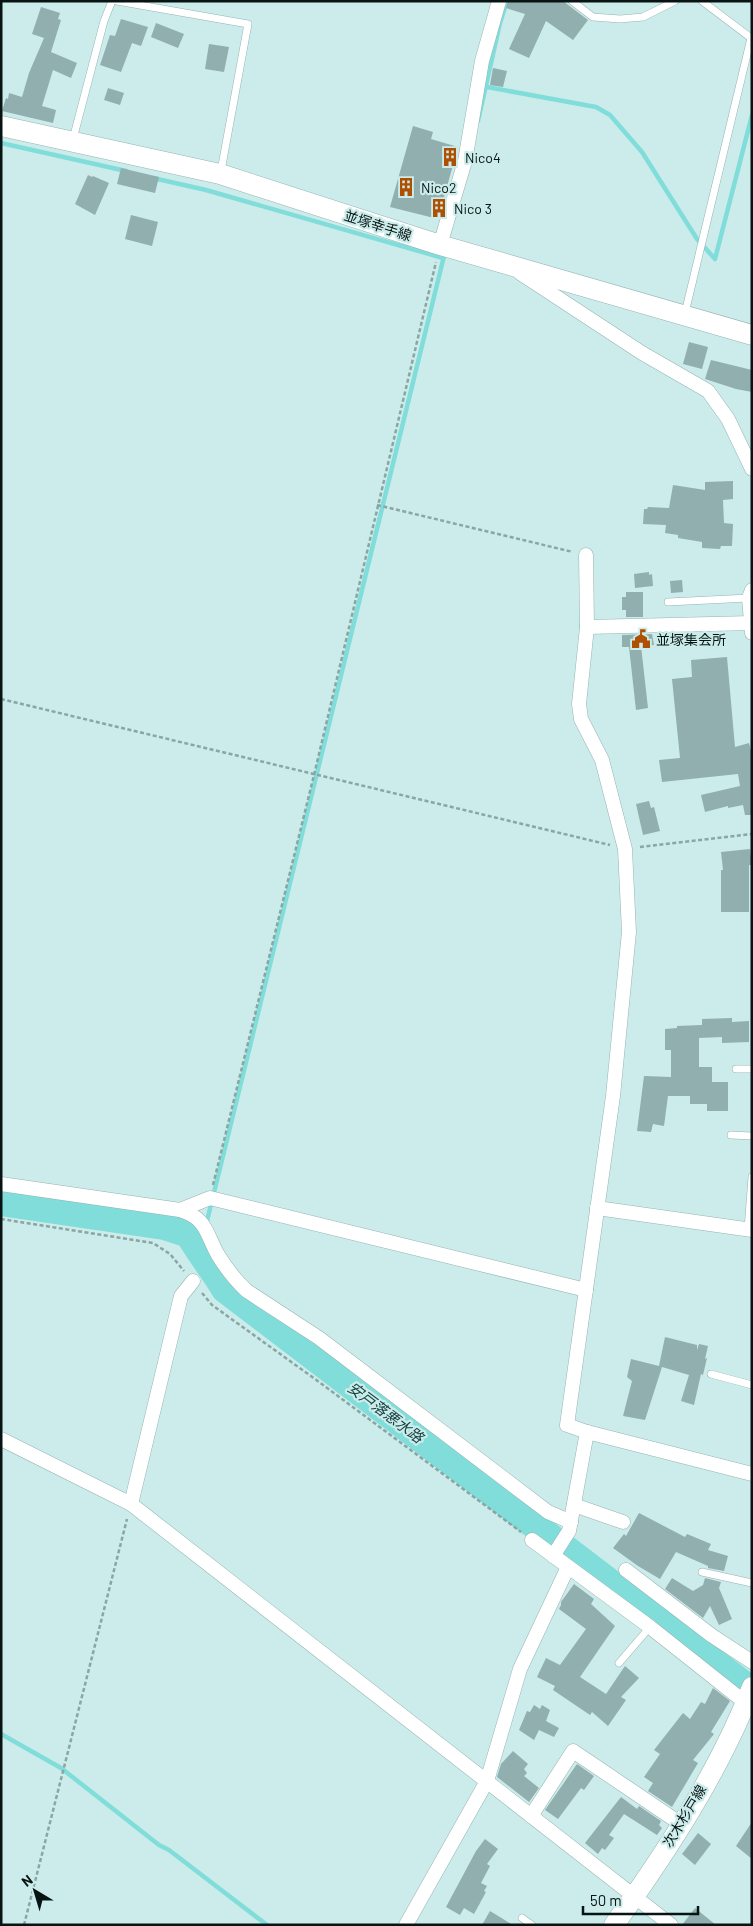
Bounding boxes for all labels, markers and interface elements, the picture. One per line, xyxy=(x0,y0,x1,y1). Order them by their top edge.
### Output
building icon: Nico4 xyxy=(439,146,461,168)
place label: Nico4 xyxy=(465,149,501,166)
building icon: Nico2 xyxy=(395,176,417,198)
place label: Nico2 xyxy=(421,179,456,196)
building icon: Nico 3 xyxy=(428,197,450,219)
place label: Nico 3 xyxy=(454,200,492,217)
street label: 並塚幸手線 xyxy=(342,206,414,244)
public building icon: 並塚集会所 xyxy=(630,628,652,650)
place label: 並塚集会所 xyxy=(656,631,726,648)
water label: 安戸落悪水路 xyxy=(345,1378,429,1447)
street label: 次木杉戸線 xyxy=(659,1782,709,1850)
north arrow xyxy=(10,1866,60,1916)
text: N xyxy=(18,1871,36,1890)
scale bar xyxy=(583,1884,698,1916)
text: 50 m xyxy=(590,1891,622,1909)

